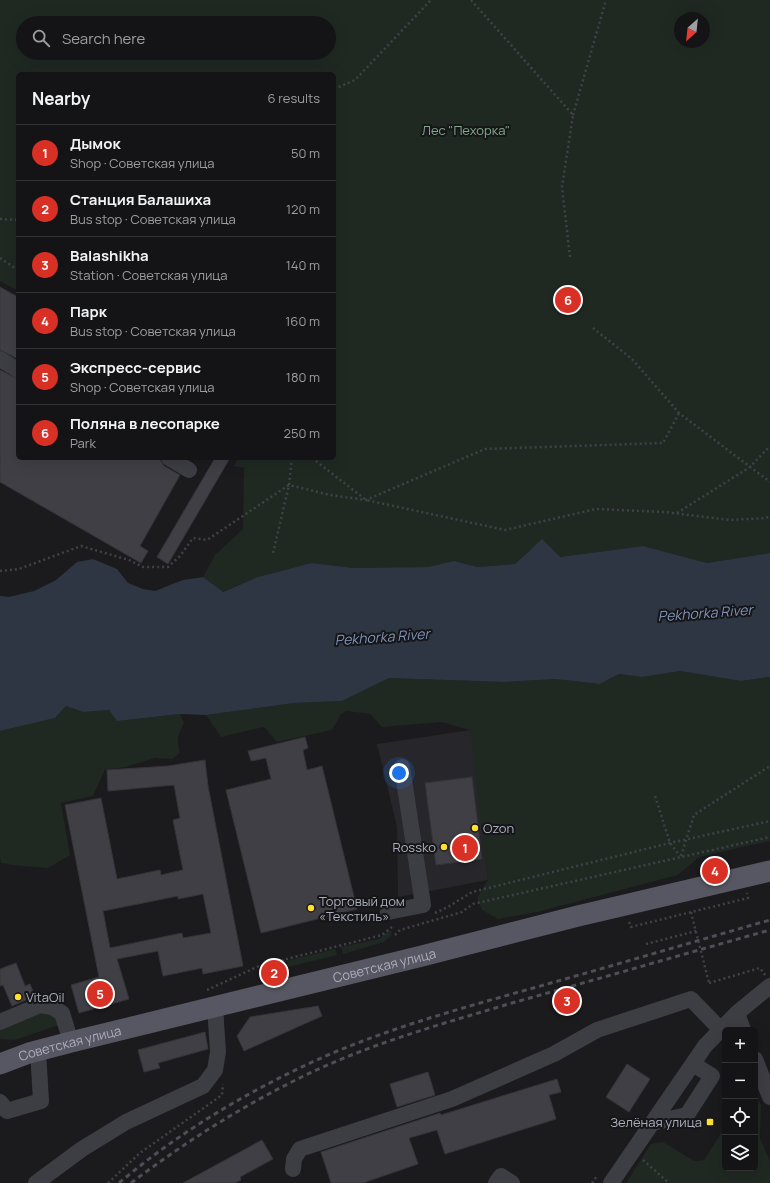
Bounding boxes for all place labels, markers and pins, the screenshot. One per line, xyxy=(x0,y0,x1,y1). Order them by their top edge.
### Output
pin: 6 xyxy=(555,285,581,315)
place label: Ozon xyxy=(483,819,514,837)
marker: Ozon xyxy=(470,823,480,833)
pin: 1 xyxy=(452,833,478,863)
place label: Rossko xyxy=(393,838,436,856)
marker: Rossko xyxy=(439,842,449,852)
pin: 4 xyxy=(702,856,728,886)
place label: Торговый дом «Текстиль» xyxy=(319,892,405,925)
marker: Торговый дом «Текстиль» xyxy=(306,903,316,913)
pin: 2 xyxy=(261,958,287,988)
pin: 5 xyxy=(87,979,113,1009)
pin: 3 xyxy=(554,986,580,1016)
place label: VitaOil xyxy=(26,988,65,1006)
marker: VitaOil xyxy=(13,992,23,1002)
place label: Зелёная улица xyxy=(610,1113,702,1131)
marker: Зелёная улица xyxy=(705,1117,715,1127)

